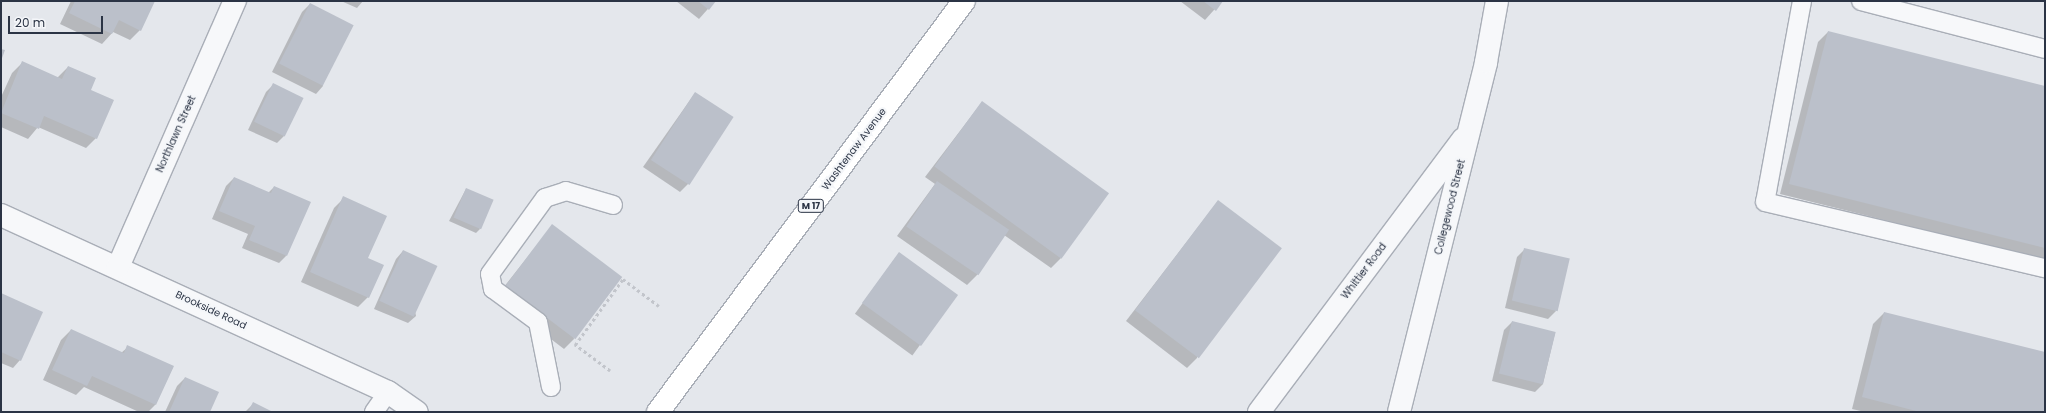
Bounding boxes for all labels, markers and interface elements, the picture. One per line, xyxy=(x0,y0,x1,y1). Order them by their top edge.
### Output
scale bar xyxy=(10,8,105,34)
text: 20 m xyxy=(15,14,45,31)
street label: Northlawn Street xyxy=(154,94,198,174)
street label: Washtenaw Avenue xyxy=(819,106,889,192)
street label: Collegewood Street xyxy=(1432,158,1468,256)
road number: M 17 xyxy=(797,199,825,213)
street label: Whittier Road xyxy=(1339,241,1389,301)
street label: Brookside Road xyxy=(174,288,248,332)

